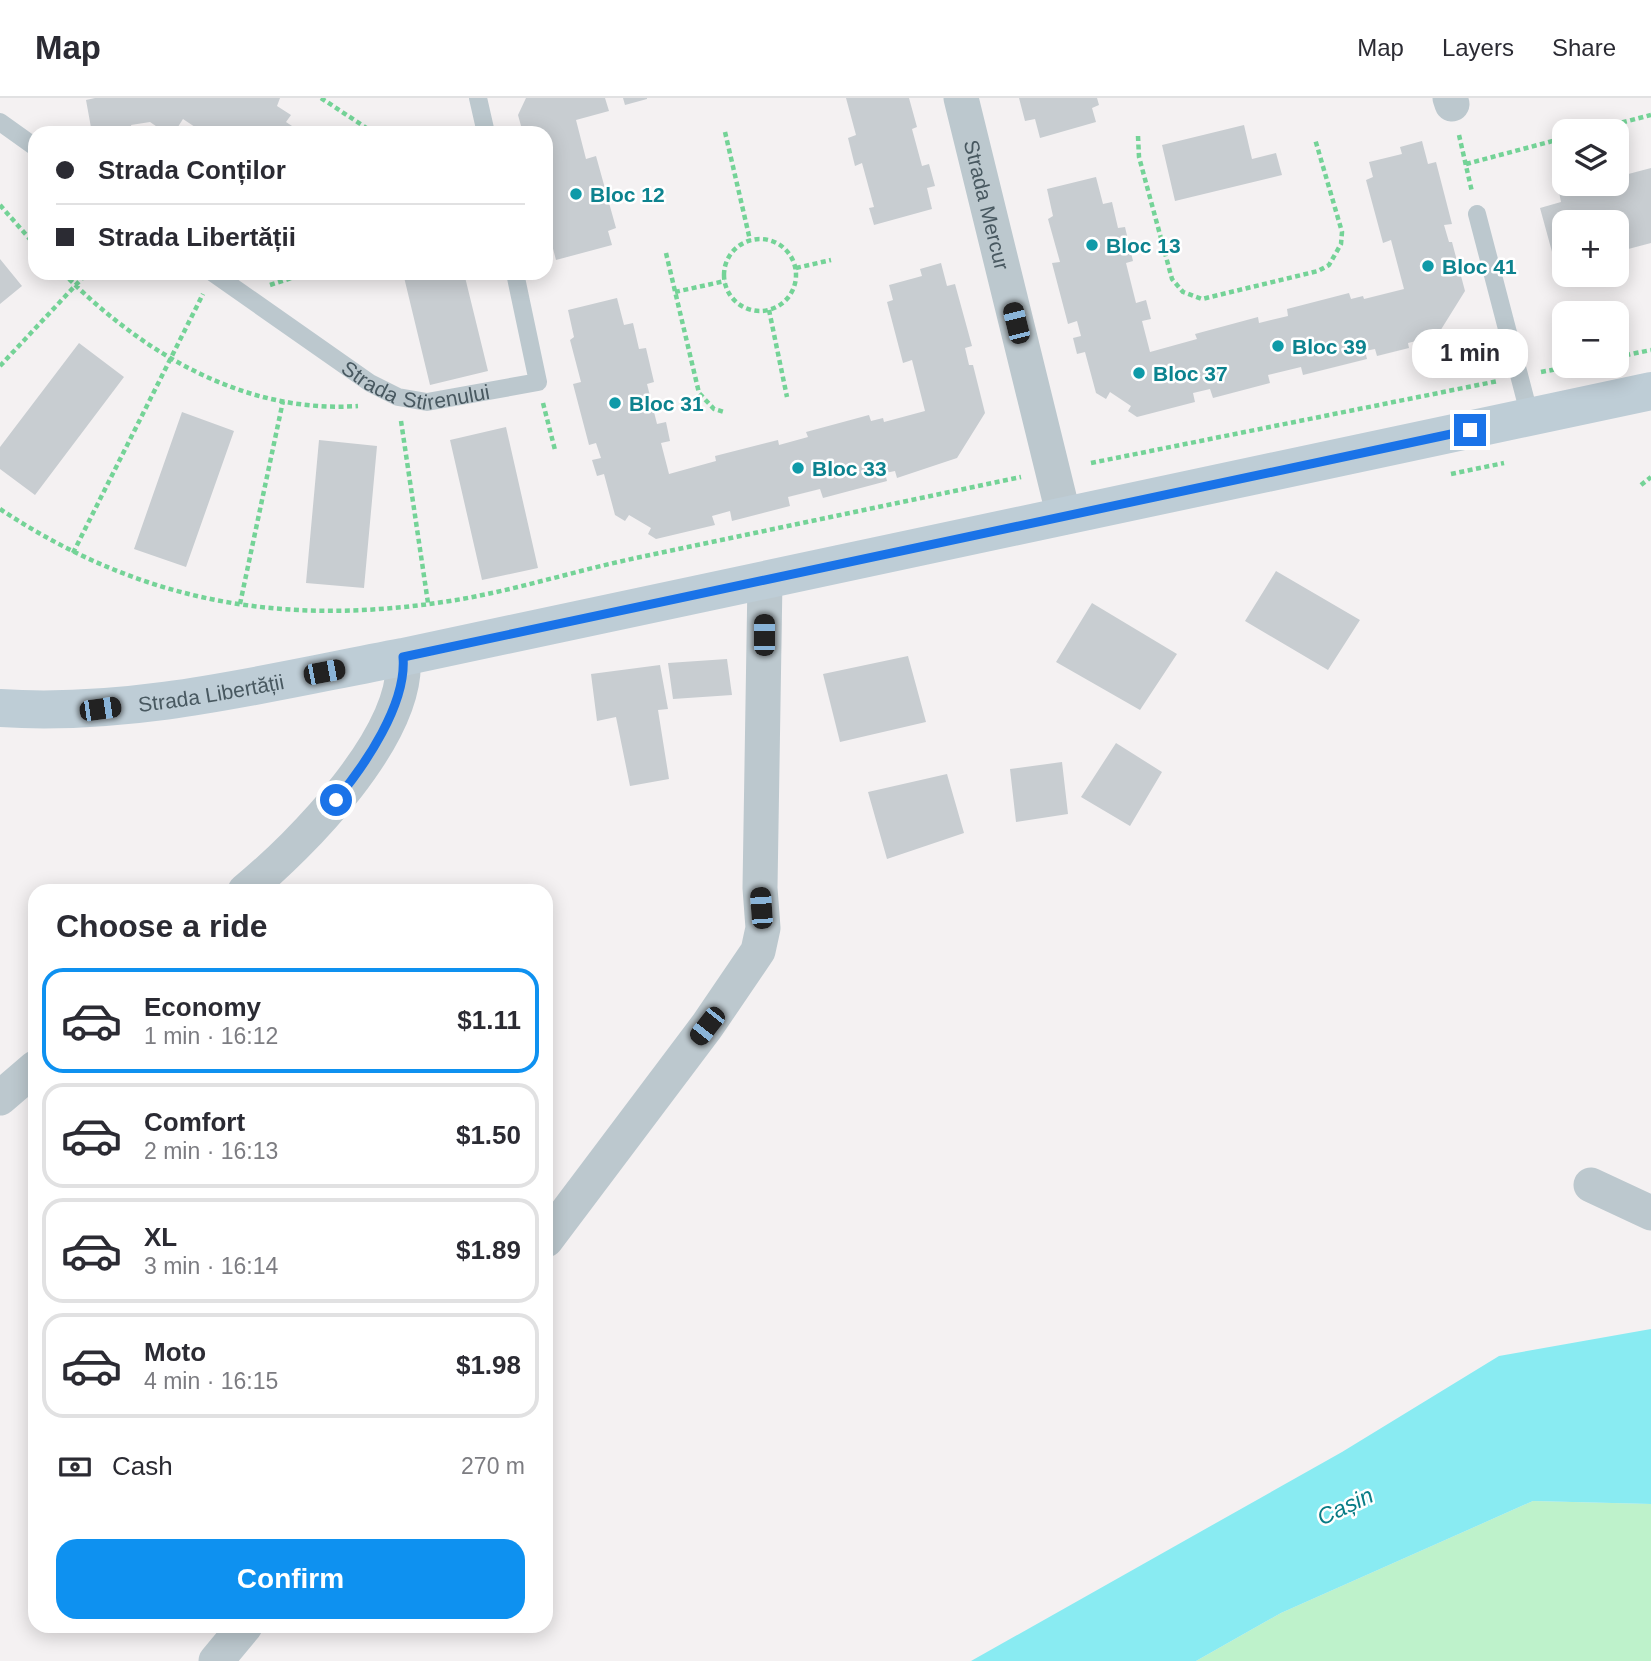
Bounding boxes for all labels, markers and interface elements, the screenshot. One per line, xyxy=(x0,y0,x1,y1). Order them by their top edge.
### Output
text: Map xyxy=(35,29,101,66)
text: Map xyxy=(1357,34,1404,61)
text: Layers xyxy=(1442,34,1514,61)
text: Share xyxy=(1552,34,1616,61)
map controls xyxy=(1552,119,1629,378)
button: layers xyxy=(1552,119,1629,196)
street label: Strada Mercur xyxy=(960,137,1014,272)
text: Strada Conților xyxy=(98,155,286,185)
place label: Bloc 12 xyxy=(590,183,665,206)
marker: Bloc 12 xyxy=(568,186,584,202)
button: + xyxy=(1552,210,1629,287)
text: Strada Libertății xyxy=(98,222,296,252)
place label: Bloc 13 xyxy=(1106,234,1181,257)
marker: Bloc 13 xyxy=(1084,237,1100,253)
place label: Bloc 41 xyxy=(1442,255,1517,278)
marker: Bloc 41 xyxy=(1420,258,1436,274)
car xyxy=(1001,300,1032,346)
button: − xyxy=(1552,301,1629,378)
callout: 1 min xyxy=(1412,328,1528,378)
place label: Bloc 39 xyxy=(1292,335,1367,358)
marker: Bloc 39 xyxy=(1270,338,1286,354)
text: 1 min xyxy=(1440,340,1500,366)
street label: Strada Stirenului xyxy=(338,356,491,413)
place label: Bloc 37 xyxy=(1153,362,1228,385)
marker: Bloc 37 xyxy=(1131,365,1147,381)
place label: Bloc 31 xyxy=(629,392,704,415)
marker: Bloc 31 xyxy=(607,395,623,411)
route end xyxy=(1454,414,1486,446)
place label: Bloc 33 xyxy=(812,457,887,480)
marker: Bloc 33 xyxy=(790,460,806,476)
car xyxy=(754,614,775,656)
car xyxy=(302,658,347,686)
street label: Strada Libertății xyxy=(137,669,286,715)
car xyxy=(78,696,123,722)
route start xyxy=(320,784,352,816)
car xyxy=(750,886,773,930)
text: Choose a ride xyxy=(56,908,268,944)
icon: car xyxy=(60,989,123,1052)
text: Economy xyxy=(144,992,261,1022)
car xyxy=(686,1003,729,1049)
text: $1.11 xyxy=(457,1005,521,1035)
text: 1 min · 16:12 xyxy=(144,1023,278,1049)
icon: car xyxy=(60,1104,123,1167)
text: Comfort xyxy=(144,1107,245,1137)
text: $1.50 xyxy=(456,1120,521,1150)
text: 2 min · 16:13 xyxy=(144,1138,278,1164)
icon: car xyxy=(60,1219,123,1282)
text: XL xyxy=(144,1222,177,1252)
text: $1.89 xyxy=(456,1235,521,1265)
text: 3 min · 16:14 xyxy=(144,1253,278,1279)
icon: car xyxy=(60,1334,123,1397)
text: Moto xyxy=(144,1337,206,1367)
text: $1.98 xyxy=(456,1350,521,1380)
text: 4 min · 16:15 xyxy=(144,1368,278,1394)
icon: cash xyxy=(56,1448,94,1486)
text: Cash xyxy=(112,1451,173,1481)
text: 270 m xyxy=(461,1453,525,1479)
water label: Cașin xyxy=(1313,1482,1377,1530)
button: Confirm xyxy=(56,1539,525,1619)

